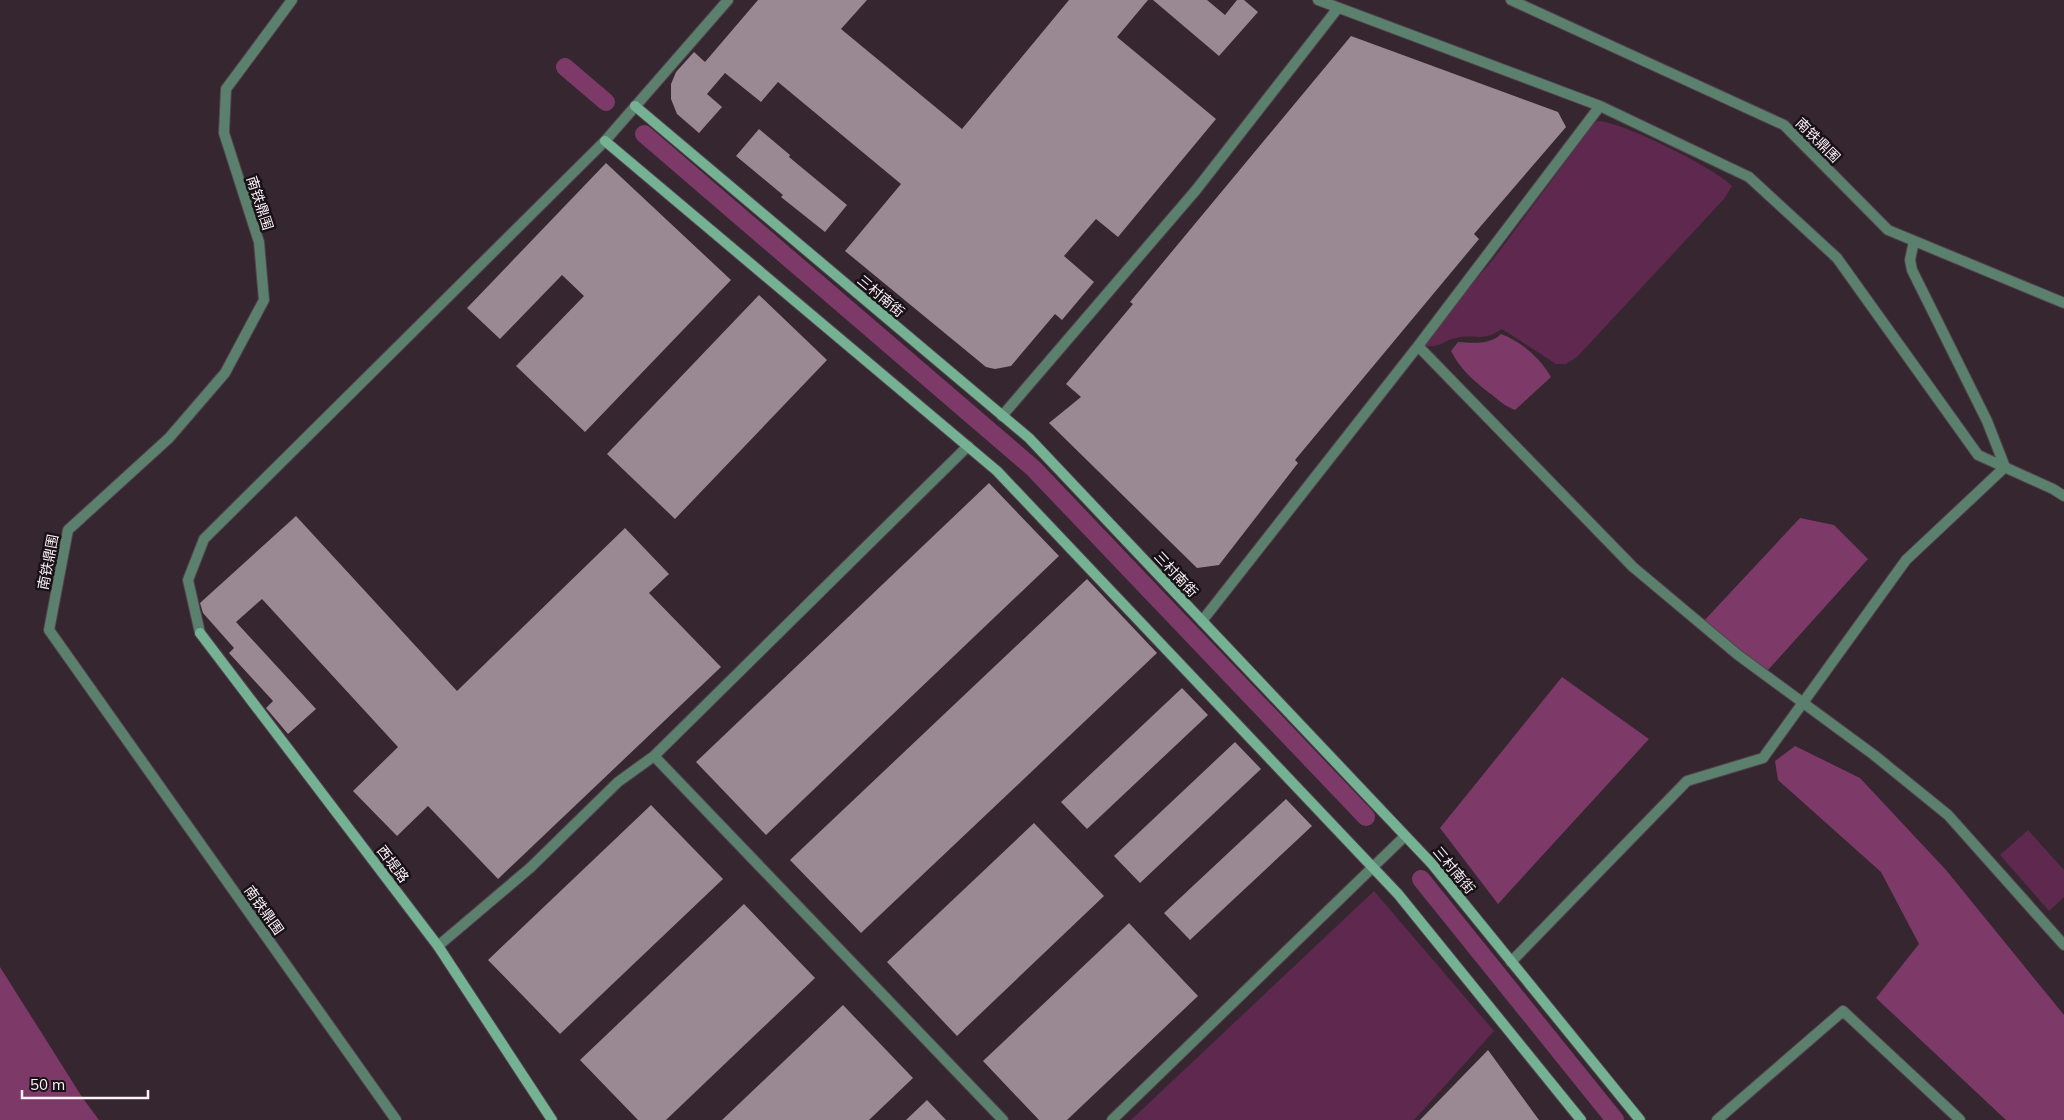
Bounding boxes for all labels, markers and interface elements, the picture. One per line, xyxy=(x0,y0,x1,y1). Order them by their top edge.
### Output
street label: 南铁鼎围 xyxy=(1792,114,1844,166)
street label: 南铁鼎围 xyxy=(243,174,277,232)
street label: 三村南街 xyxy=(854,271,908,321)
street label: 南铁鼎围 xyxy=(34,533,62,591)
street label: 三村南街 xyxy=(1150,547,1202,601)
street label: 西堤路 xyxy=(373,842,413,886)
street label: 三村南街 xyxy=(1429,843,1479,897)
street label: 南铁鼎围 xyxy=(241,882,287,938)
scale bar xyxy=(22,1068,149,1100)
text: 50 m xyxy=(30,1075,65,1094)

